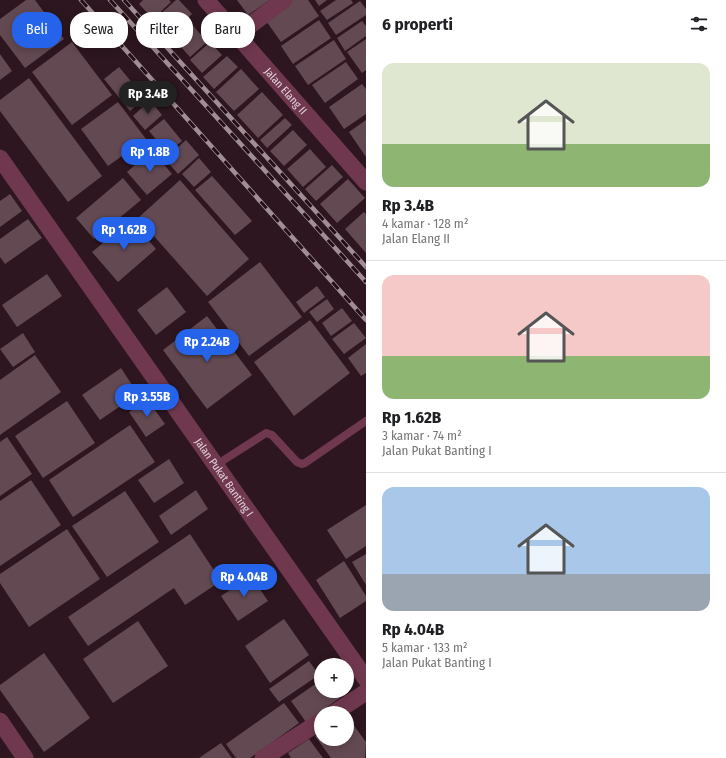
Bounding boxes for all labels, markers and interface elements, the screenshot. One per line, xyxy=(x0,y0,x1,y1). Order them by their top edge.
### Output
chip: Beli xyxy=(12,12,62,48)
chip: Sewa xyxy=(70,12,128,48)
chip: Filter xyxy=(136,12,193,48)
chip: Baru xyxy=(201,12,255,48)
icon: filters xyxy=(688,13,710,35)
text: 6 properti xyxy=(382,14,453,35)
street label: Jalan Elang II xyxy=(262,65,310,117)
pin: Rp 3.4B xyxy=(111,81,185,115)
text: Rp 3.4B xyxy=(128,86,168,101)
icon: home xyxy=(510,89,582,161)
pin: Rp 1.8B xyxy=(113,139,187,173)
text: Rp 1.8B xyxy=(130,144,170,159)
text: Rp 3.4B xyxy=(382,195,434,216)
text: 4 kamar · 128 m² xyxy=(382,216,468,231)
pin: Rp 1.62B xyxy=(83,217,165,251)
text: Rp 1.62B xyxy=(101,222,147,237)
text: Jalan Elang II xyxy=(382,231,450,246)
icon: home xyxy=(510,301,582,373)
pin: Rp 2.24B xyxy=(166,329,248,363)
text: Rp 2.24B xyxy=(184,334,230,349)
pin: Rp 3.55B xyxy=(106,384,188,418)
text: Rp 3.55B xyxy=(124,389,170,404)
text: Rp 1.62B xyxy=(382,407,441,428)
text: 3 kamar · 74 m² xyxy=(382,428,462,443)
street label: Jalan Pukat Banting I xyxy=(192,435,256,519)
text: Jalan Pukat Banting I xyxy=(382,443,492,458)
icon: home xyxy=(510,513,582,585)
pin: Rp 4.04B xyxy=(203,564,285,598)
text: Rp 4.04B xyxy=(220,569,268,584)
text: Rp 4.04B xyxy=(382,619,444,640)
text: 5 kamar · 133 m² xyxy=(382,640,468,655)
text: Jalan Pukat Banting I xyxy=(382,655,492,670)
map controls xyxy=(314,658,354,746)
button: + xyxy=(314,658,354,698)
button: − xyxy=(314,706,354,746)

